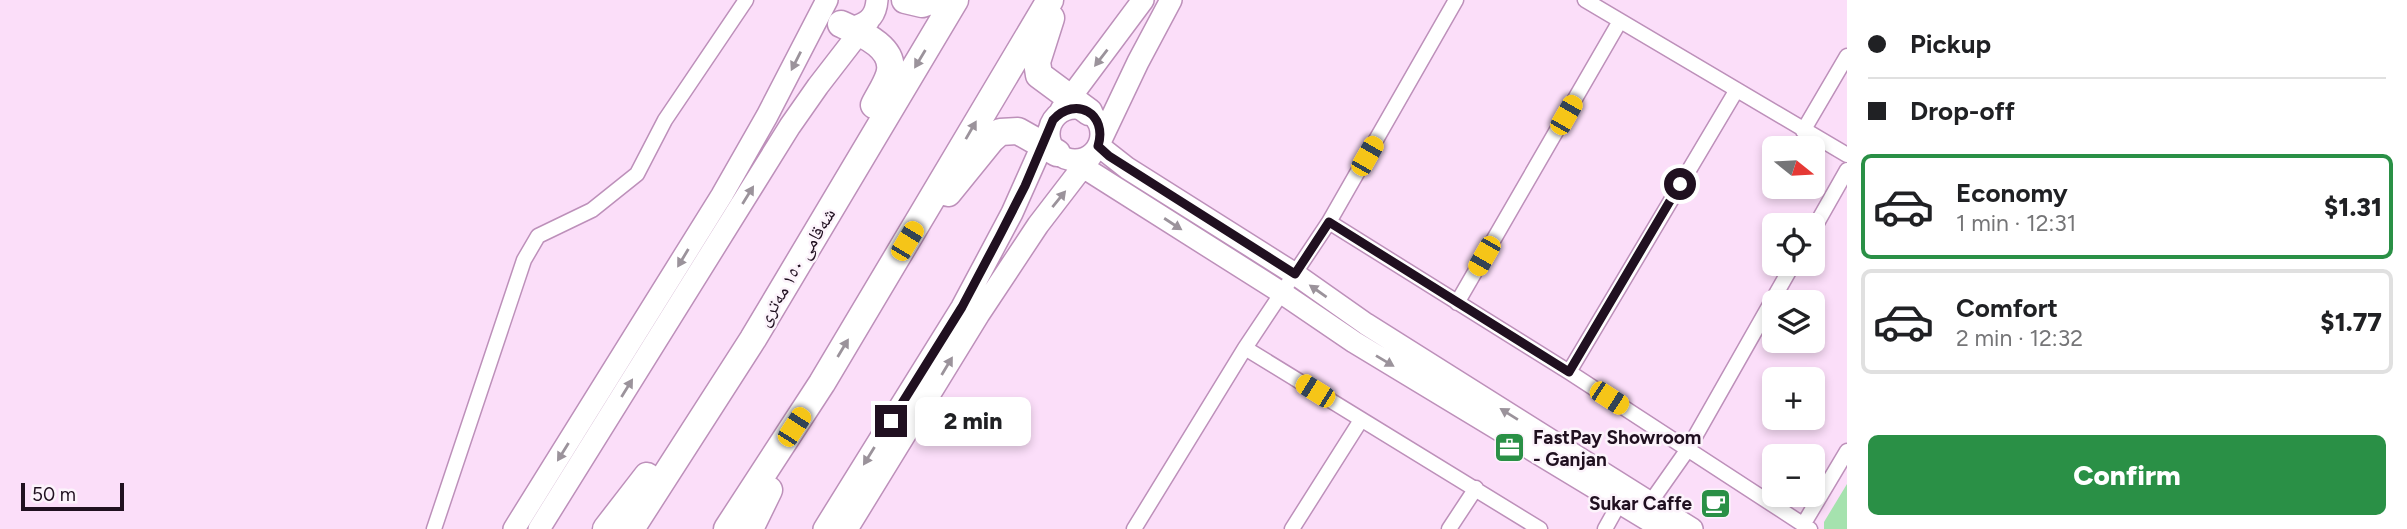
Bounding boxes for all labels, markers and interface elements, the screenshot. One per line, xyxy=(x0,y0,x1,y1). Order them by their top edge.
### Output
text: Pickup xyxy=(1910,28,1991,60)
one-way arrow xyxy=(914,49,927,68)
one-way arrow xyxy=(1094,50,1109,67)
one-way arrow xyxy=(791,51,802,71)
car xyxy=(1547,92,1586,138)
text: Drop-off xyxy=(1910,95,2015,127)
one-way arrow xyxy=(965,121,977,140)
car xyxy=(1348,133,1387,179)
north arrow xyxy=(1762,136,1825,200)
map controls xyxy=(1762,136,1825,507)
route start xyxy=(1664,168,1696,200)
icon: car xyxy=(1872,175,1935,238)
text: Economy xyxy=(1956,177,2068,209)
one-way arrow xyxy=(741,185,754,205)
one-way arrow xyxy=(1051,190,1066,207)
text: $1.31 xyxy=(2324,191,2382,223)
street label: شەقامی ١٥٠ مەتری xyxy=(752,204,840,330)
text: 1 min · 12:31 xyxy=(1956,209,2076,237)
button: locate xyxy=(1762,213,1825,276)
one-way arrow xyxy=(1163,217,1183,230)
car xyxy=(888,218,927,264)
car xyxy=(1465,233,1504,279)
one-way arrow xyxy=(677,249,690,268)
one-way arrow xyxy=(1309,284,1327,298)
button: layers xyxy=(1762,290,1825,353)
icon: car xyxy=(1872,290,1935,353)
text: Comfort xyxy=(1956,292,2058,324)
text: $1.77 xyxy=(2320,306,2382,338)
text: 2 min · 12:32 xyxy=(1956,324,2083,352)
one-way arrow xyxy=(837,338,850,357)
one-way arrow xyxy=(1375,354,1394,367)
one-way arrow xyxy=(941,357,954,376)
button: + xyxy=(1762,367,1825,430)
car xyxy=(1292,371,1339,411)
car xyxy=(1586,378,1633,418)
one-way arrow xyxy=(621,379,634,398)
callout: 2 min xyxy=(916,396,1031,446)
car xyxy=(774,404,815,450)
route end xyxy=(875,405,907,437)
text: 2 min xyxy=(944,407,1002,435)
one-way arrow xyxy=(1500,408,1519,421)
place label: FastPay Showroom - Ganjan xyxy=(1533,426,1701,471)
office icon: FastPay Showroom - Ganjan xyxy=(1493,431,1527,465)
button: Confirm xyxy=(1868,435,2386,515)
one-way arrow xyxy=(557,442,570,461)
button: − xyxy=(1762,444,1825,507)
one-way arrow xyxy=(863,446,876,465)
scale bar xyxy=(21,480,124,512)
text: 50 m xyxy=(32,483,76,506)
cafe icon: Sukar Caffe xyxy=(1698,486,1732,520)
place label: Sukar Caffe xyxy=(1589,492,1692,515)

